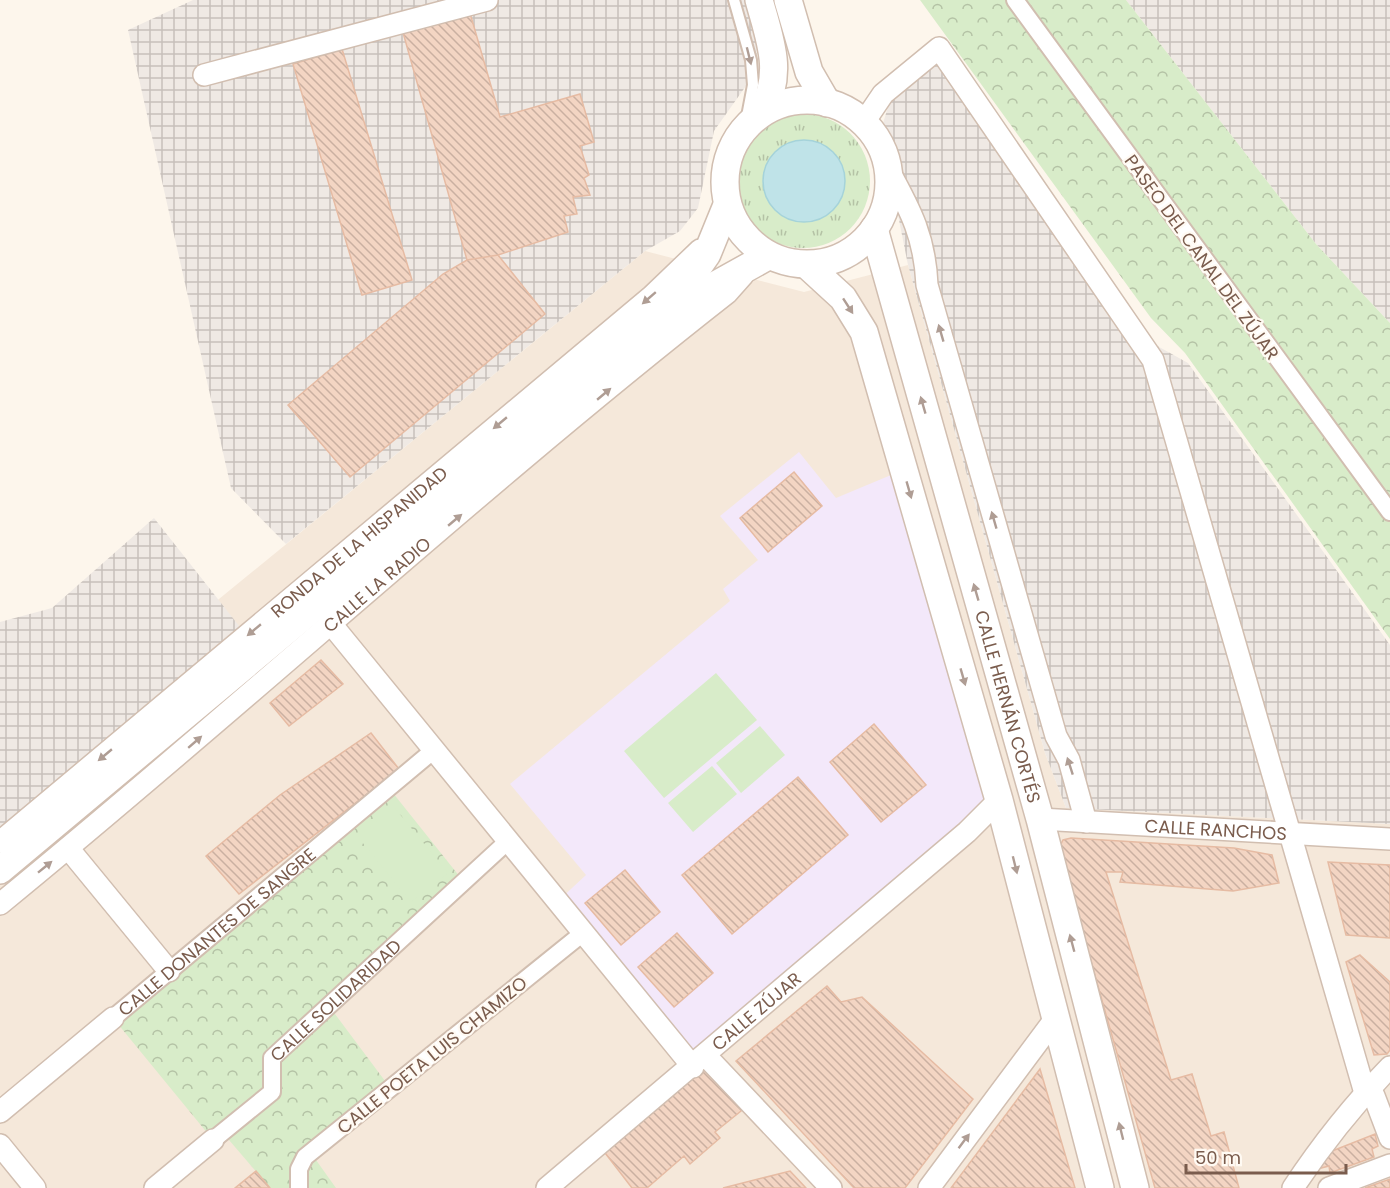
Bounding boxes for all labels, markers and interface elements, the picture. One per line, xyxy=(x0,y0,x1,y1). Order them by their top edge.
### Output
one-way arrow xyxy=(744,47,754,66)
street label: PASEO DEL CANAL DEL ZÚJAR xyxy=(1119,149,1285,365)
one-way arrow xyxy=(642,291,657,304)
one-way arrow xyxy=(842,298,853,314)
one-way arrow xyxy=(936,323,945,341)
one-way arrow xyxy=(596,388,612,401)
one-way arrow xyxy=(918,396,927,414)
one-way arrow xyxy=(493,416,508,429)
street label: RONDA DE LA HISPANIDAD xyxy=(265,460,453,623)
one-way arrow xyxy=(905,481,914,499)
one-way arrow xyxy=(989,511,998,529)
one-way arrow xyxy=(447,513,463,526)
street label: CALLE LA RADIO xyxy=(317,531,436,638)
one-way arrow xyxy=(971,583,980,601)
street label: CALLE HERNÁN CORTÉS xyxy=(969,607,1047,806)
one-way arrow xyxy=(247,623,262,636)
one-way arrow xyxy=(959,668,968,686)
one-way arrow xyxy=(187,736,202,749)
one-way arrow xyxy=(98,748,113,761)
one-way arrow xyxy=(1065,757,1074,775)
street label: CALLE RANCHOS xyxy=(1144,812,1288,846)
street label: CALLE DONANTES DE SANGRE xyxy=(112,842,321,1021)
one-way arrow xyxy=(1010,856,1020,874)
one-way arrow xyxy=(37,861,52,874)
street label: CALLE SOLIDARIDAD xyxy=(264,933,406,1067)
one-way arrow xyxy=(1067,933,1076,951)
street label: CALLE ZÚJAR xyxy=(706,966,806,1056)
street label: CALLE POETA LUIS CHAMIZO xyxy=(332,970,532,1140)
one-way arrow xyxy=(1115,1122,1125,1140)
one-way arrow xyxy=(958,1134,970,1150)
scale bar xyxy=(1186,1137,1346,1175)
text: 50 m xyxy=(1195,1145,1241,1170)

